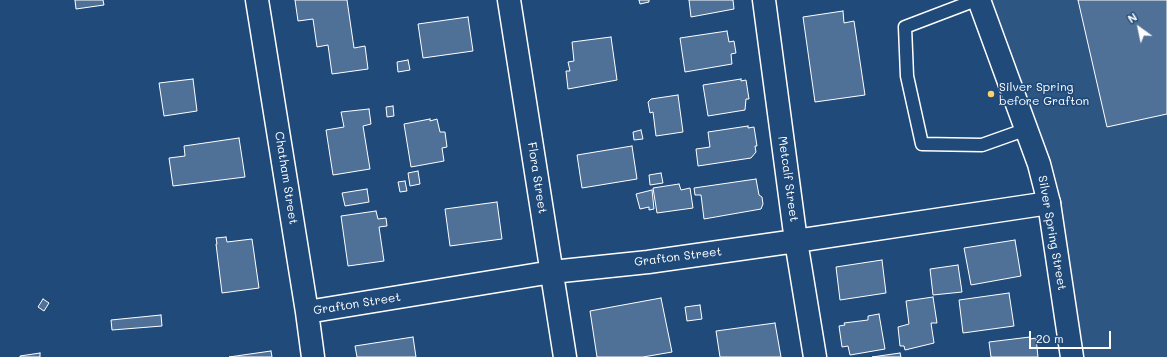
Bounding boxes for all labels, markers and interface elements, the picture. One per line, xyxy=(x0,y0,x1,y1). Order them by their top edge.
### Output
north arrow xyxy=(1119,8,1159,48)
text: N xyxy=(1125,9,1140,26)
place label: Silver Spring before Grafton xyxy=(999,80,1089,108)
marker: Silver Spring before Grafton xyxy=(986,89,996,99)
street label: Chatham Street xyxy=(272,130,300,226)
street label: Metcalf Street xyxy=(775,135,801,223)
street label: Flora Street xyxy=(524,141,550,215)
street label: Silver Spring Street xyxy=(1035,174,1069,292)
street label: Grafton Street xyxy=(633,244,723,270)
street label: Grafton Street xyxy=(312,290,402,318)
scale bar xyxy=(1031,323,1113,349)
text: 20 m xyxy=(1036,330,1064,346)

